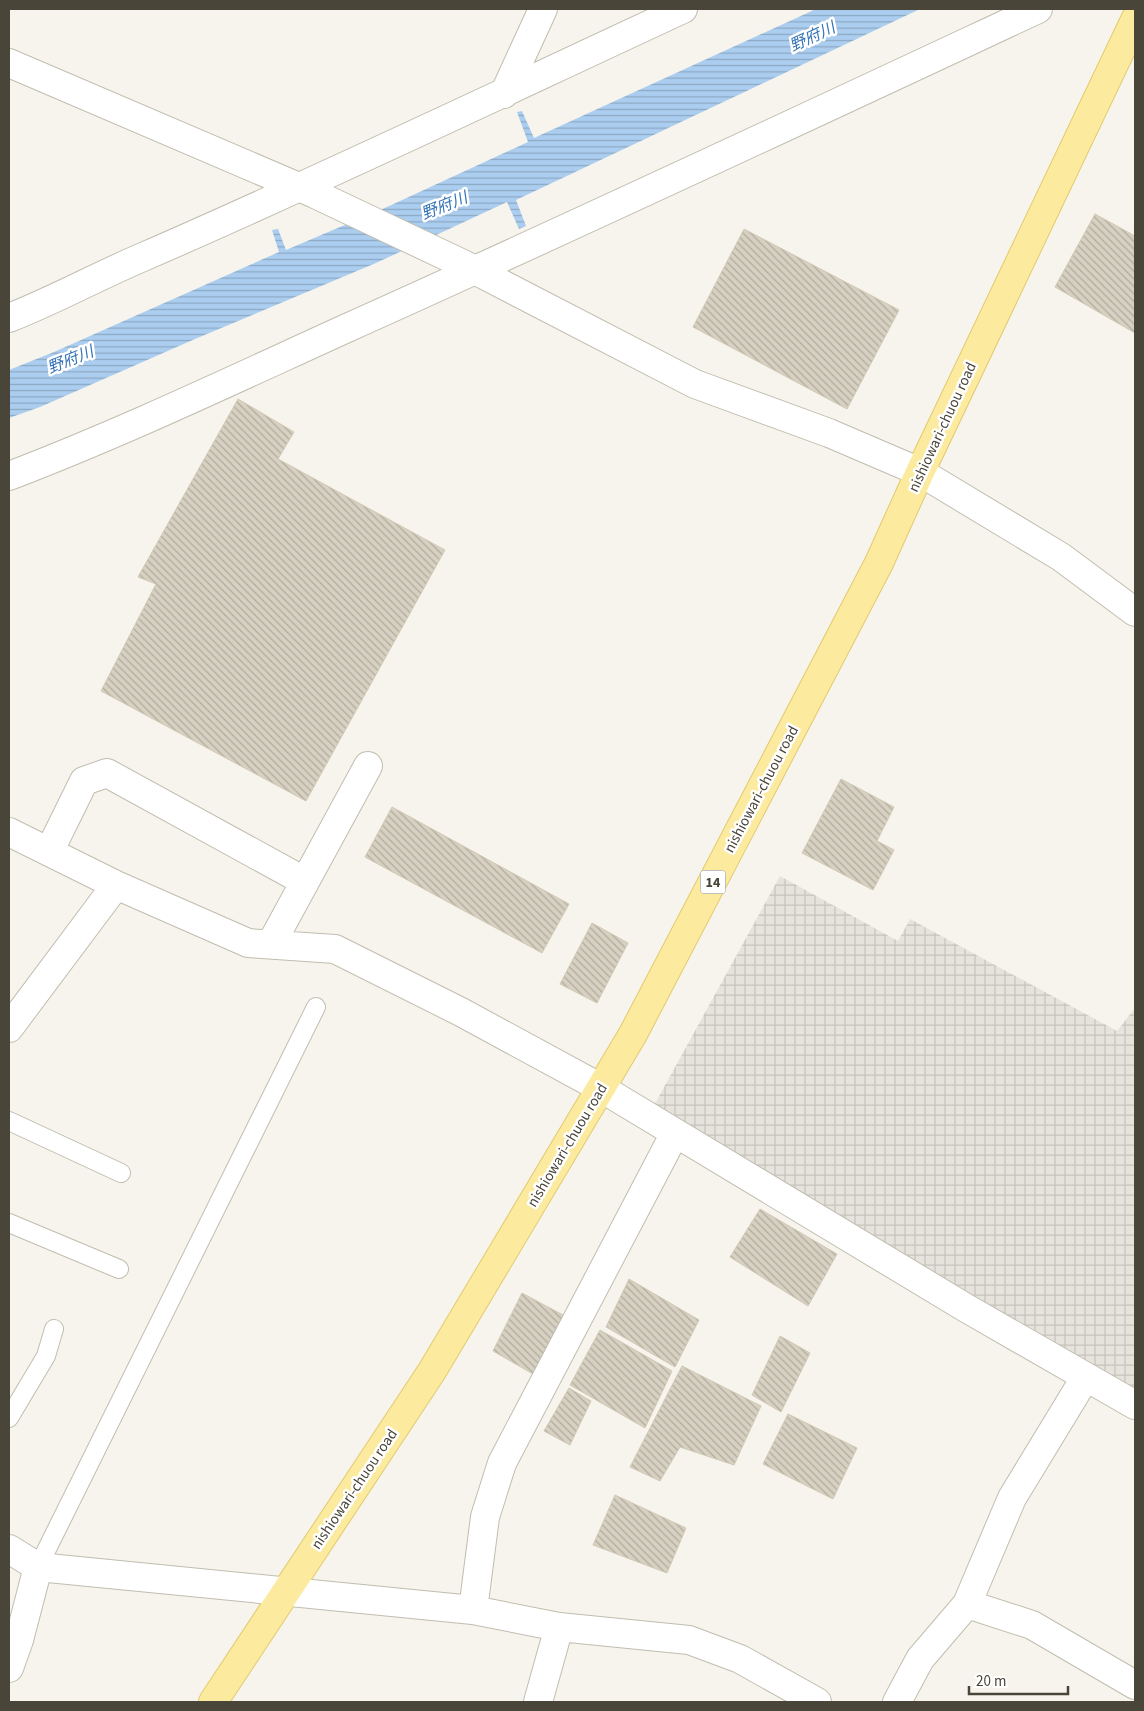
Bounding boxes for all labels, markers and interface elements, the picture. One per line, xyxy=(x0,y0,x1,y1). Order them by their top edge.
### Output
water label: 野府川 xyxy=(786,16,841,57)
water label: 野府川 xyxy=(418,186,473,225)
water label: 野府川 xyxy=(44,340,99,379)
street label: nishiowari-chuou road xyxy=(903,359,982,496)
street label: nishiowari-chuou road xyxy=(719,722,804,856)
road number: 14 xyxy=(700,870,726,894)
street label: nishiowari-chuou road xyxy=(522,1079,613,1211)
street label: nishiowari-chuou road xyxy=(306,1425,403,1554)
scale bar xyxy=(969,1664,1068,1696)
text: 20 m xyxy=(976,1671,1006,1692)

